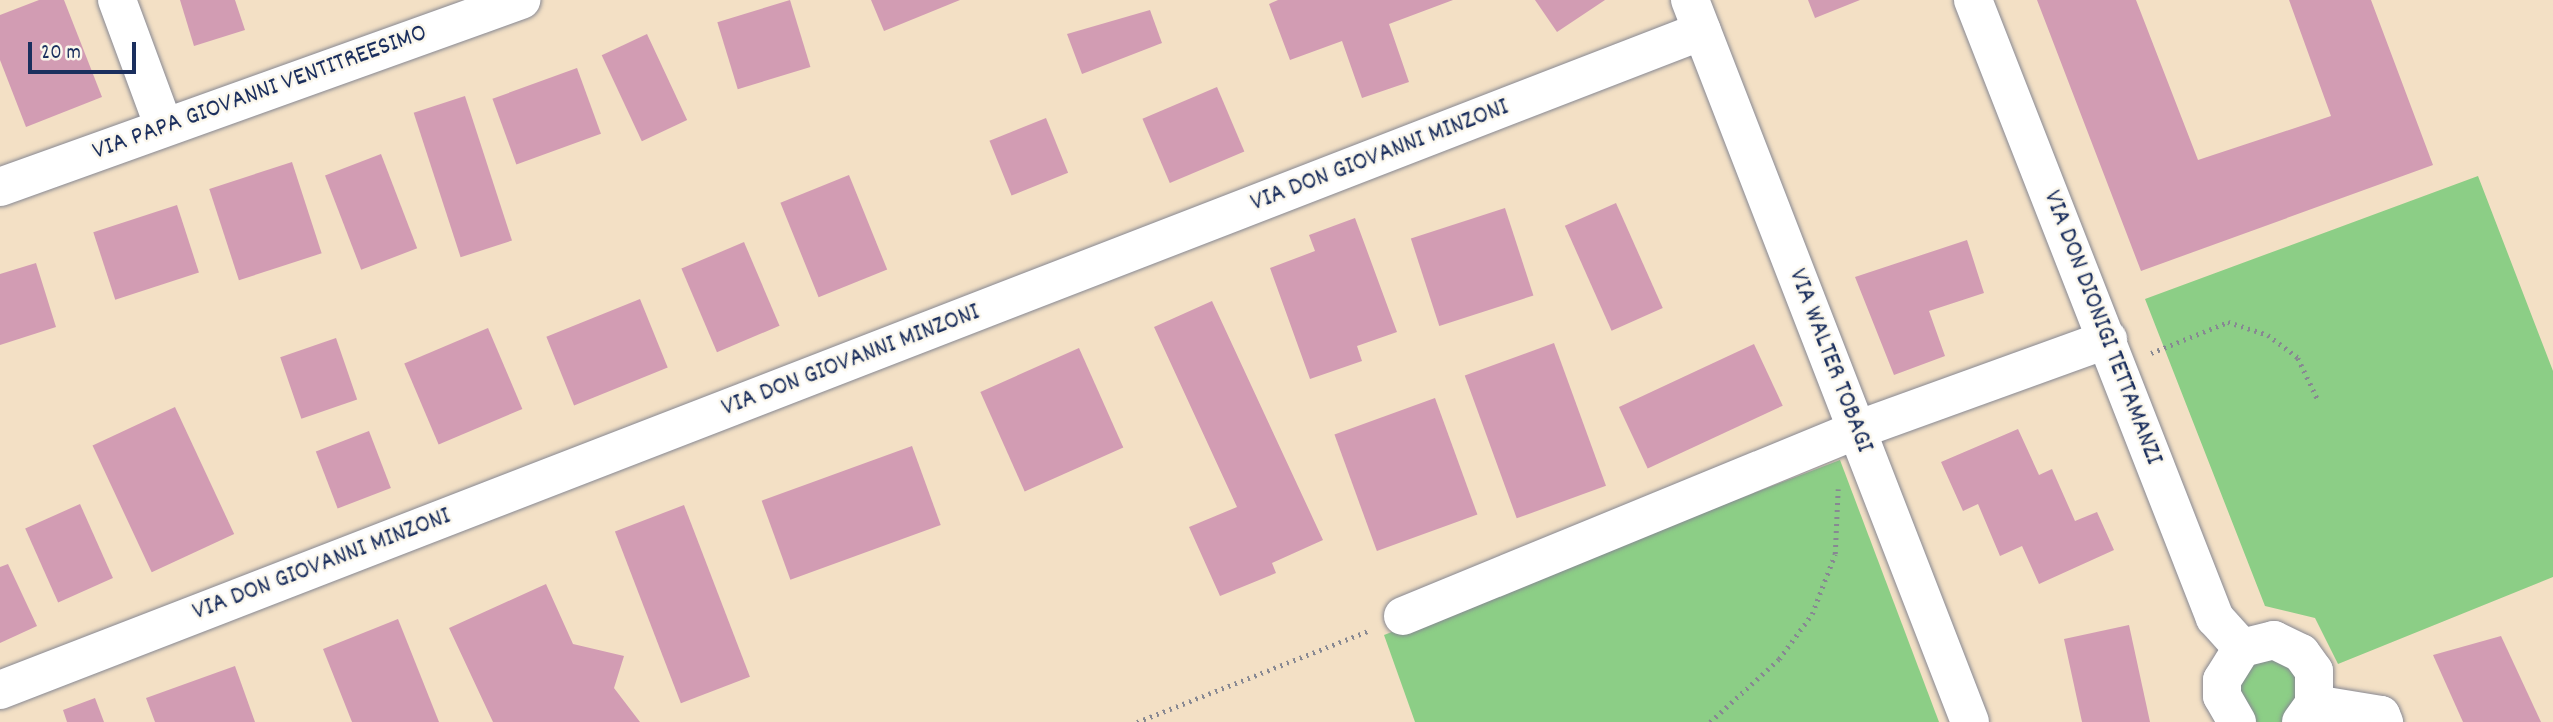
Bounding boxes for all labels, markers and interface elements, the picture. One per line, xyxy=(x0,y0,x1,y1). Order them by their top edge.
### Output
street label: VIA PAPA GIOVANNI VENTITREESIMO xyxy=(89,18,431,168)
scale bar xyxy=(32,28,140,72)
text: 20 m xyxy=(41,39,81,69)
street label: VIA DON GIOVANNI MINZONI xyxy=(1247,92,1513,220)
street label: VIA DON DIONIGI TETTAMANZI xyxy=(2035,186,2169,470)
street label: VIA WALTER TOBAGI xyxy=(1781,265,1879,457)
street label: VIA DON GIOVANNI MINZONI xyxy=(718,297,984,425)
street label: VIA DON GIOVANNI MINZONI xyxy=(189,501,455,629)

